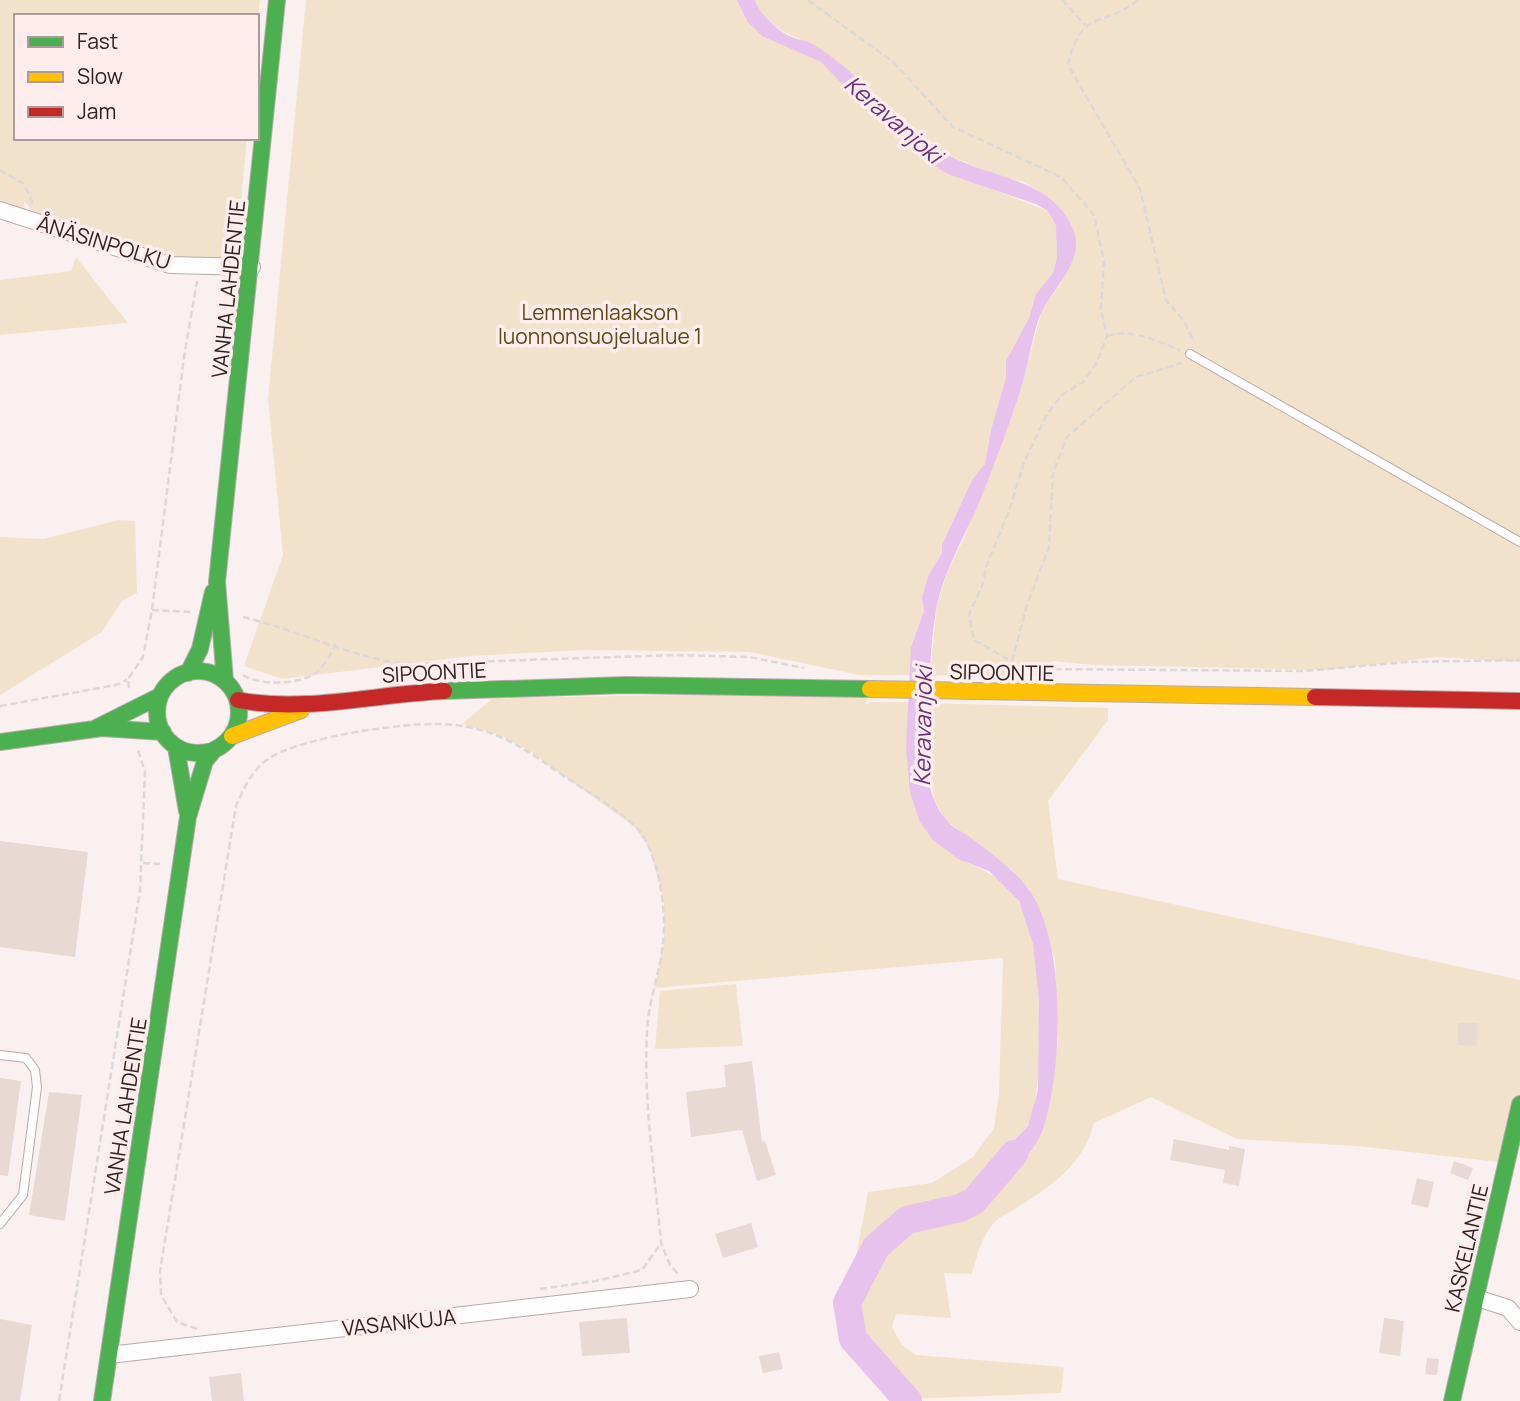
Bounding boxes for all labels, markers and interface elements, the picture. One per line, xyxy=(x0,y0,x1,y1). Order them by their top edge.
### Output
legend xyxy=(14,14,259,140)
text: Fast xyxy=(77,27,118,55)
text: Slow xyxy=(77,62,123,90)
water label: Keravanjoki xyxy=(838,68,952,172)
text: Jam xyxy=(77,97,116,125)
street label: VANHA LAHDENTIE xyxy=(205,199,251,379)
street label: ÅNÄSINPOLKU xyxy=(34,208,174,276)
park label: Lemmenlaakson luonnonsuojelualue 1 xyxy=(498,298,702,350)
street label: SIPOONTIE xyxy=(381,655,487,689)
street label: SIPOONTIE xyxy=(949,657,1055,687)
water label: Keravanjoki xyxy=(905,663,939,786)
street label: VANHA LAHDENTIE xyxy=(97,1015,153,1197)
street label: KASKELANTIE xyxy=(1438,1181,1494,1315)
street label: VASANKUJA xyxy=(341,1302,457,1342)

